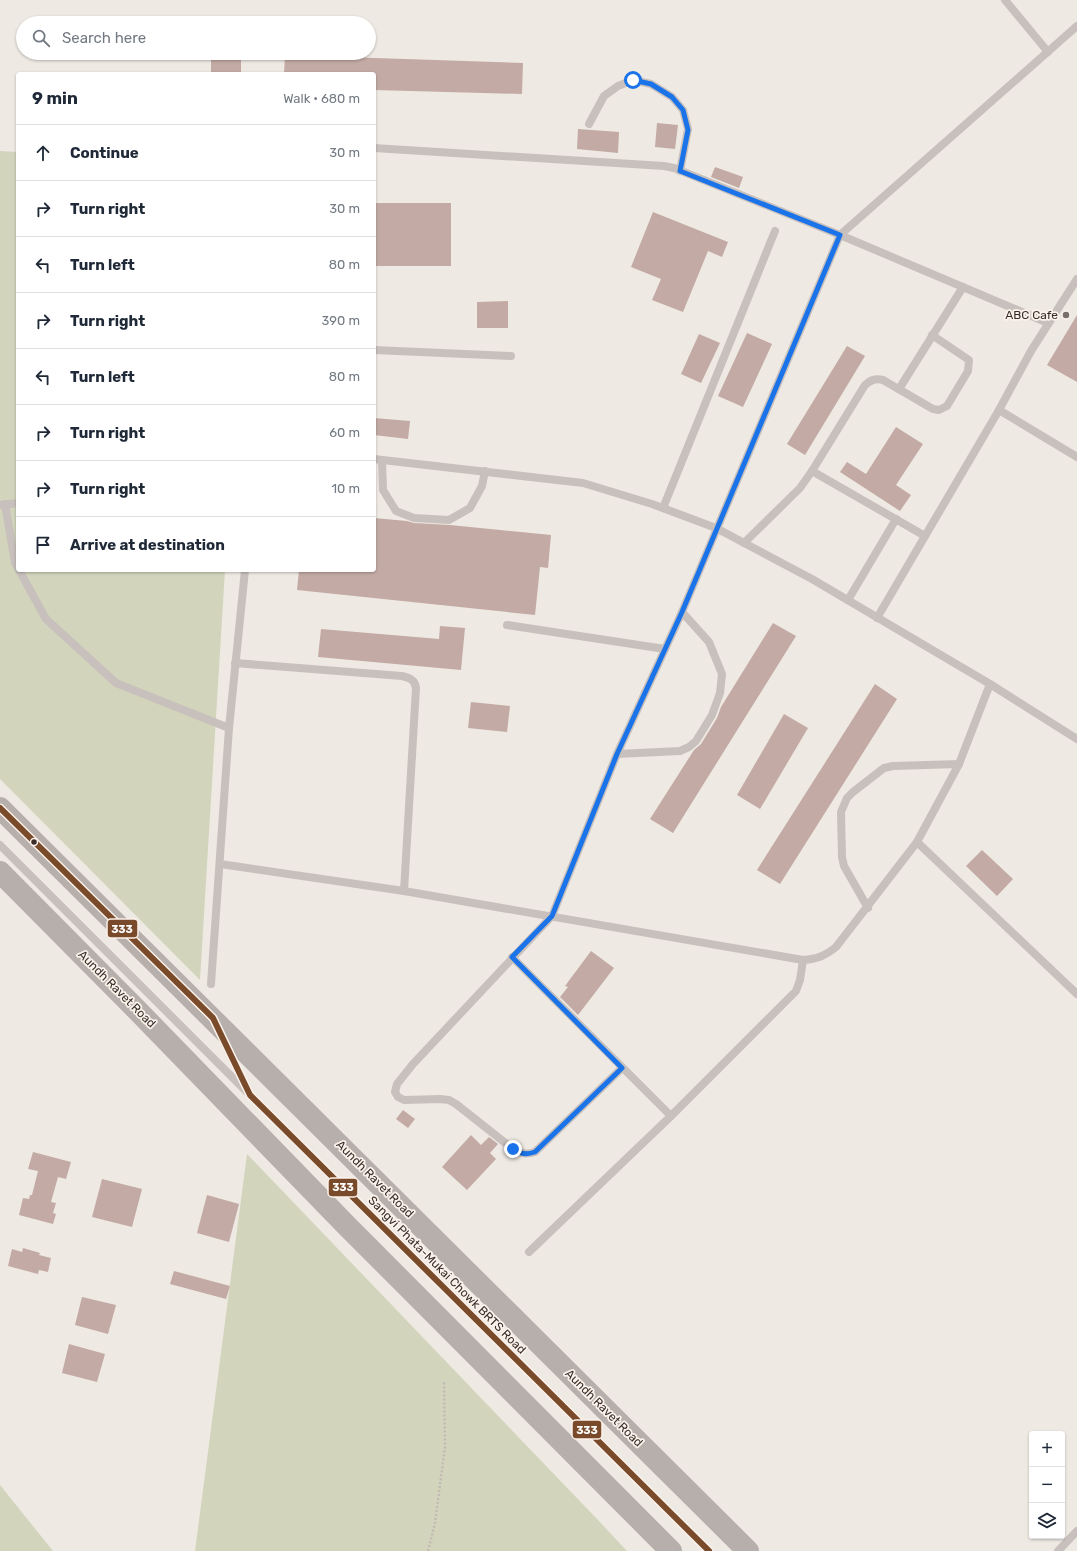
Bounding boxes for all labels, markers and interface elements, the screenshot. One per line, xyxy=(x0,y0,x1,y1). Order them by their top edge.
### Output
search box xyxy=(16,16,376,60)
icon: search xyxy=(30,27,52,49)
text: Search here xyxy=(62,29,146,47)
route start xyxy=(624,71,642,89)
text: 9 min xyxy=(32,88,78,108)
text: Walk · 680 m xyxy=(283,91,360,106)
icon: ahead xyxy=(32,142,54,164)
text: Continue xyxy=(70,144,139,162)
text: 30 m xyxy=(329,145,360,160)
icon: right xyxy=(32,198,54,220)
text: Turn right xyxy=(70,200,145,218)
text: 30 m xyxy=(329,201,360,216)
icon: left xyxy=(32,254,54,276)
text: Turn left xyxy=(70,256,135,274)
text: 80 m xyxy=(329,257,360,272)
place label: ABC Cafe xyxy=(1005,308,1058,322)
icon: right xyxy=(32,310,54,332)
marker: ABC Cafe xyxy=(1061,310,1071,320)
text: Turn right xyxy=(70,312,145,330)
text: 390 m xyxy=(321,313,360,328)
icon: left xyxy=(32,366,54,388)
text: Turn left xyxy=(70,368,135,386)
text: 80 m xyxy=(329,369,360,384)
icon: right xyxy=(32,422,54,444)
text: Turn right xyxy=(70,424,145,442)
text: 60 m xyxy=(329,425,360,440)
icon: right xyxy=(32,478,54,500)
text: Turn right xyxy=(70,480,145,498)
text: 10 m xyxy=(331,481,360,496)
icon: arrive xyxy=(32,534,54,556)
text: Arrive at destination xyxy=(70,536,225,554)
unlabelled marker xyxy=(29,837,39,847)
line badge: 333 xyxy=(107,919,138,938)
text: 333 xyxy=(111,923,133,936)
street label: Aundh Ravet Road xyxy=(75,947,159,1031)
street label: Aundh Ravet Road xyxy=(333,1137,417,1221)
route end xyxy=(504,1140,522,1158)
line badge: 333 xyxy=(328,1178,358,1197)
text: 333 xyxy=(332,1181,354,1194)
street label: Sangvi Phata-Mukai Chowk BRTS Road xyxy=(365,1193,529,1357)
street label: Aundh Ravet Road xyxy=(562,1366,646,1450)
line badge: 333 xyxy=(572,1420,602,1439)
text: 333 xyxy=(576,1424,598,1437)
map controls xyxy=(1029,1431,1065,1539)
button: + xyxy=(1029,1431,1065,1467)
button: − xyxy=(1029,1467,1065,1503)
button: layers xyxy=(1029,1503,1065,1539)

